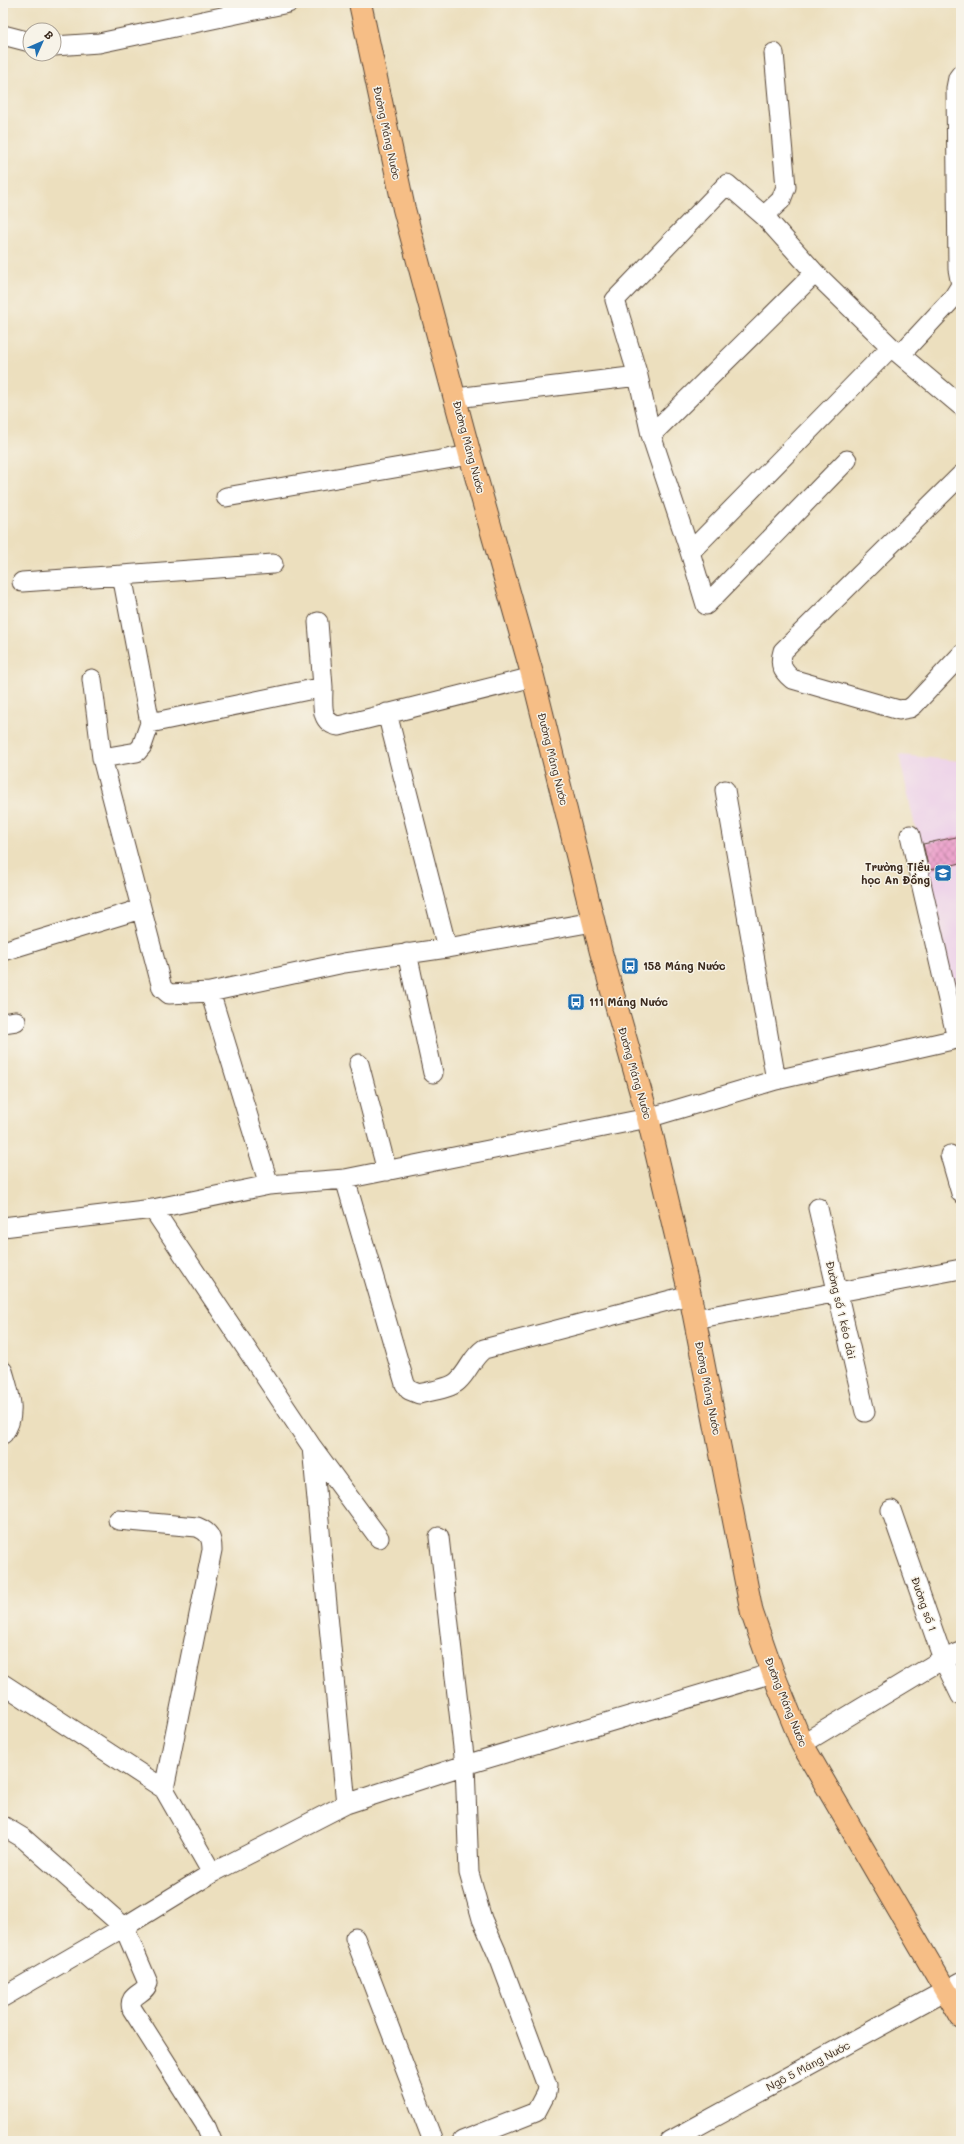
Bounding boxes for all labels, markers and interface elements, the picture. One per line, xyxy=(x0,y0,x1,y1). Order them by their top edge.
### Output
north arrow xyxy=(22,22,62,62)
text: B xyxy=(41,27,57,43)
street label: Đường Máng Nước xyxy=(370,85,405,181)
street label: Đường Máng Nước xyxy=(450,399,489,495)
street label: Đường Máng Nước xyxy=(535,711,572,807)
place label: Trường Tiểu học An Đồng xyxy=(861,859,930,887)
school or university icon: Trường Tiểu học An Đồng xyxy=(933,863,953,883)
bus stop icon: 158 Máng Nước xyxy=(620,956,640,976)
place label: 158 Máng Nước xyxy=(643,958,726,973)
bus stop icon: 111 Máng Nước xyxy=(566,992,586,1012)
place label: 111 Máng Nước xyxy=(589,994,668,1009)
street label: Đường Máng Nước xyxy=(615,1025,656,1121)
street label: Đường số 1 kéo dài xyxy=(823,1259,860,1360)
street label: Đường Máng Nước xyxy=(692,1340,725,1436)
street label: Đường số 1 xyxy=(908,1575,941,1633)
street label: Đường Máng Nước xyxy=(762,1655,811,1749)
street label: Ngõ 5 Máng Nước xyxy=(763,2037,852,2094)

